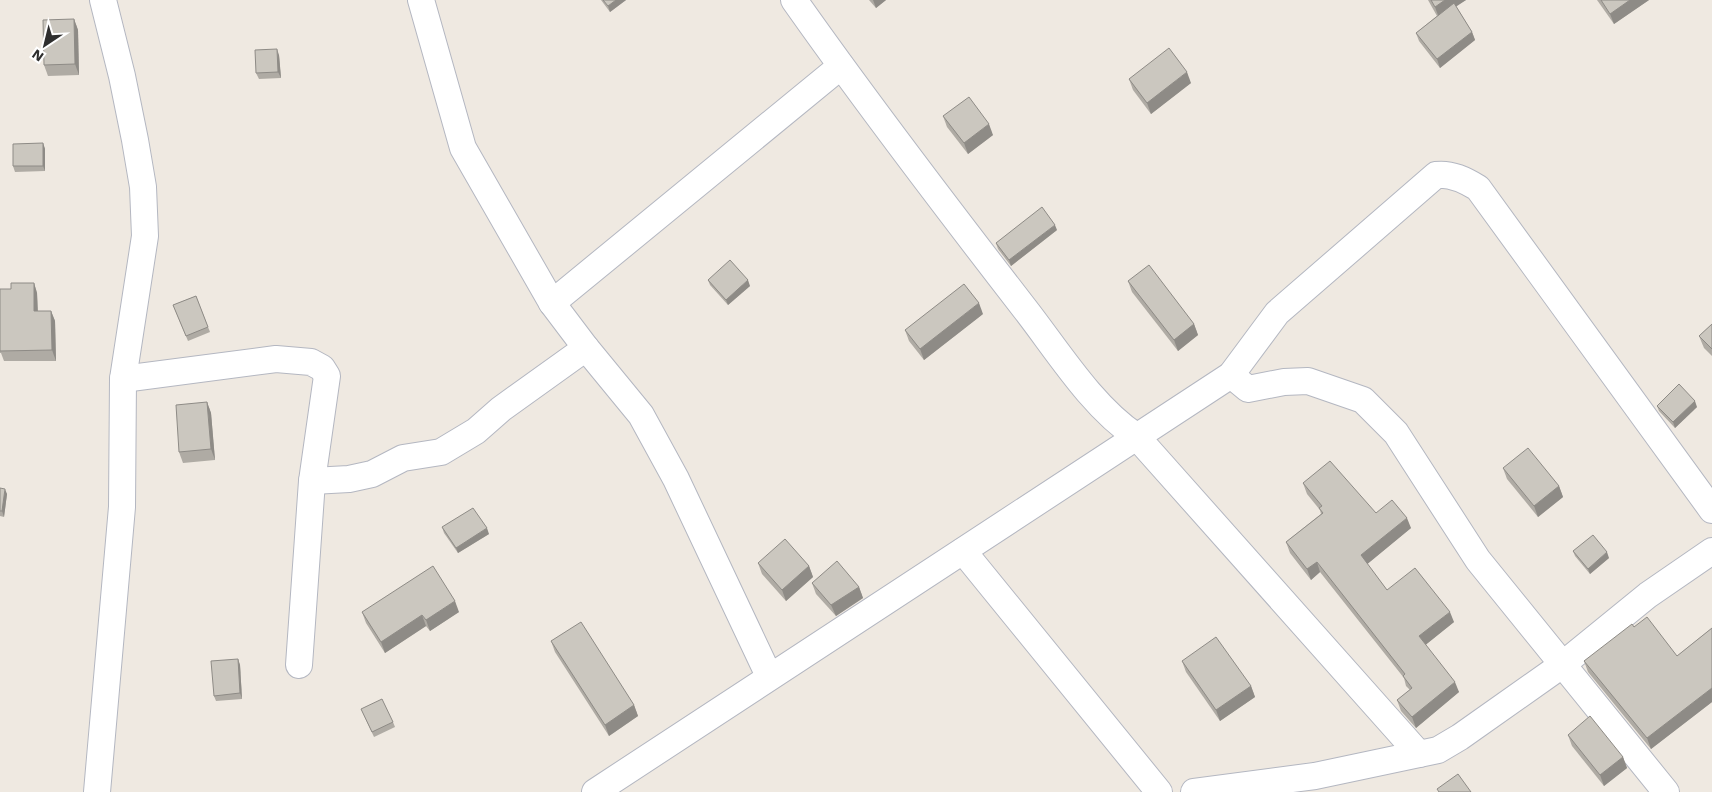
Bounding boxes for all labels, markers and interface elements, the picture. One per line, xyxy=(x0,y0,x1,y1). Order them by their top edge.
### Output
north arrow xyxy=(20,20,70,70)
text: N xyxy=(29,46,46,65)

